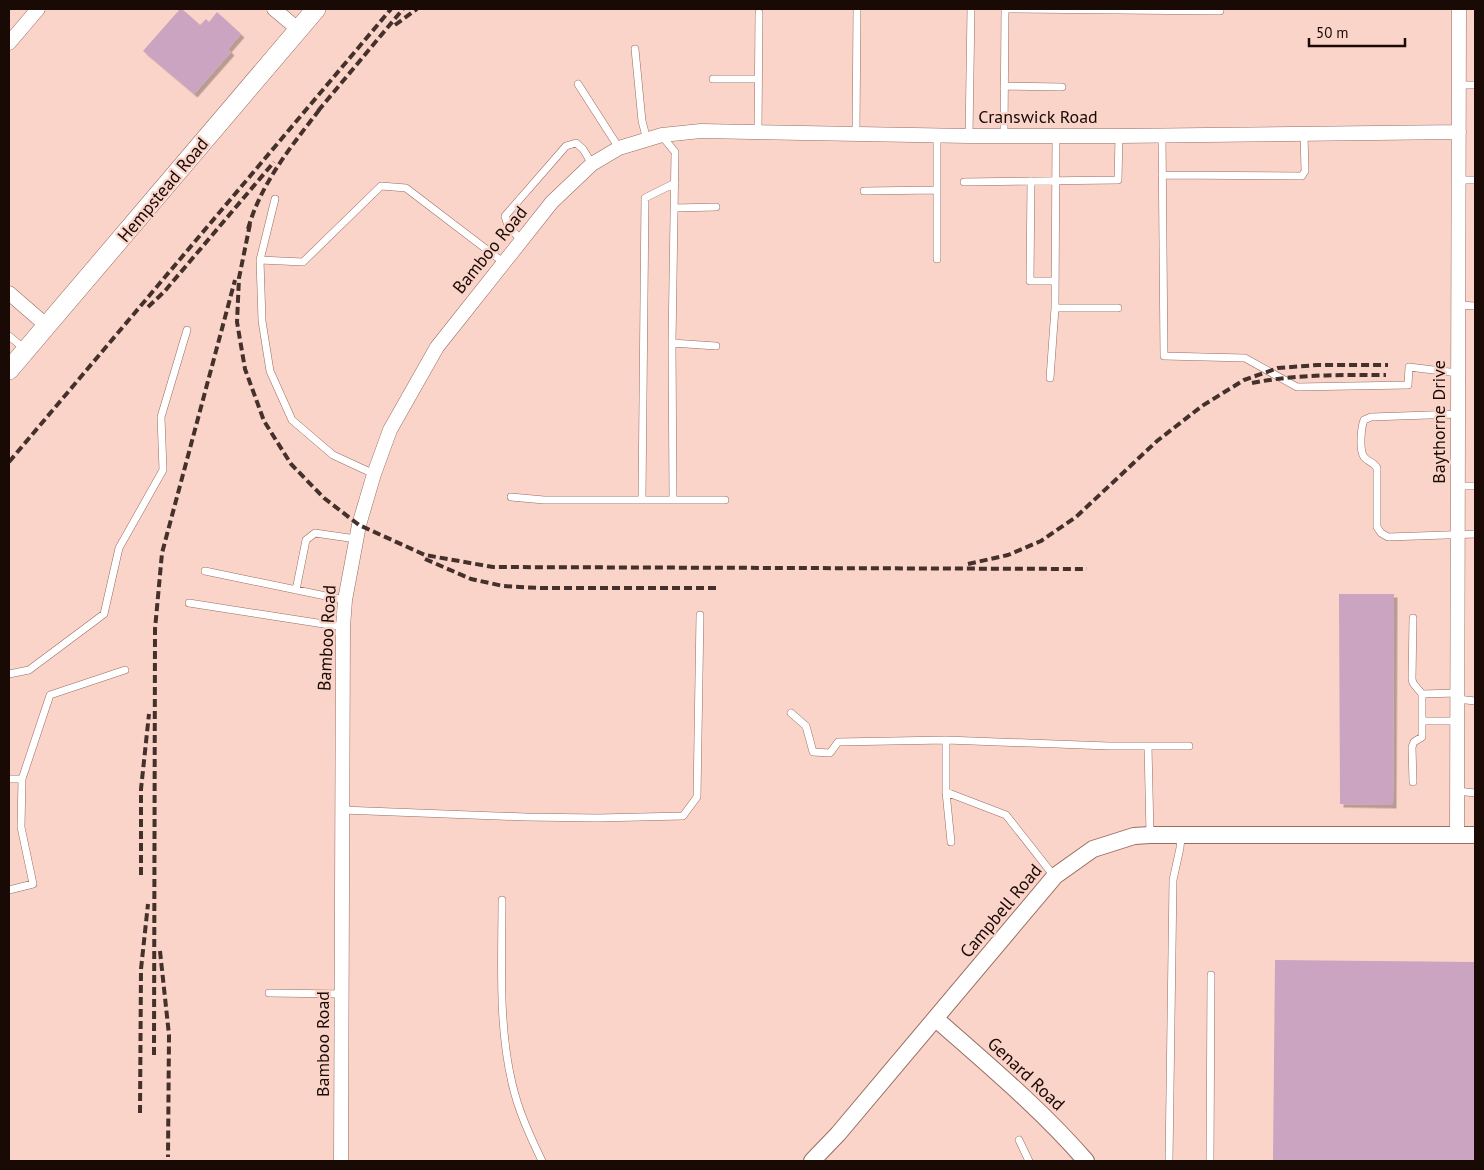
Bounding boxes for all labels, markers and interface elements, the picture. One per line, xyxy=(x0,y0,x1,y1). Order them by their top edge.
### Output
scale bar xyxy=(1309,15,1405,47)
text: 50 m xyxy=(1316,23,1349,42)
street label: Cranswick Road xyxy=(978,105,1098,128)
street label: Hempstead Road xyxy=(112,133,213,247)
street label: Bamboo Road xyxy=(447,201,532,298)
street label: Baythorne Drive xyxy=(1427,360,1450,484)
street label: Bamboo Road xyxy=(312,584,341,691)
street label: Campbell Road xyxy=(955,859,1047,962)
street label: Bamboo Road xyxy=(311,991,334,1097)
street label: Genard Road xyxy=(983,1032,1070,1115)

